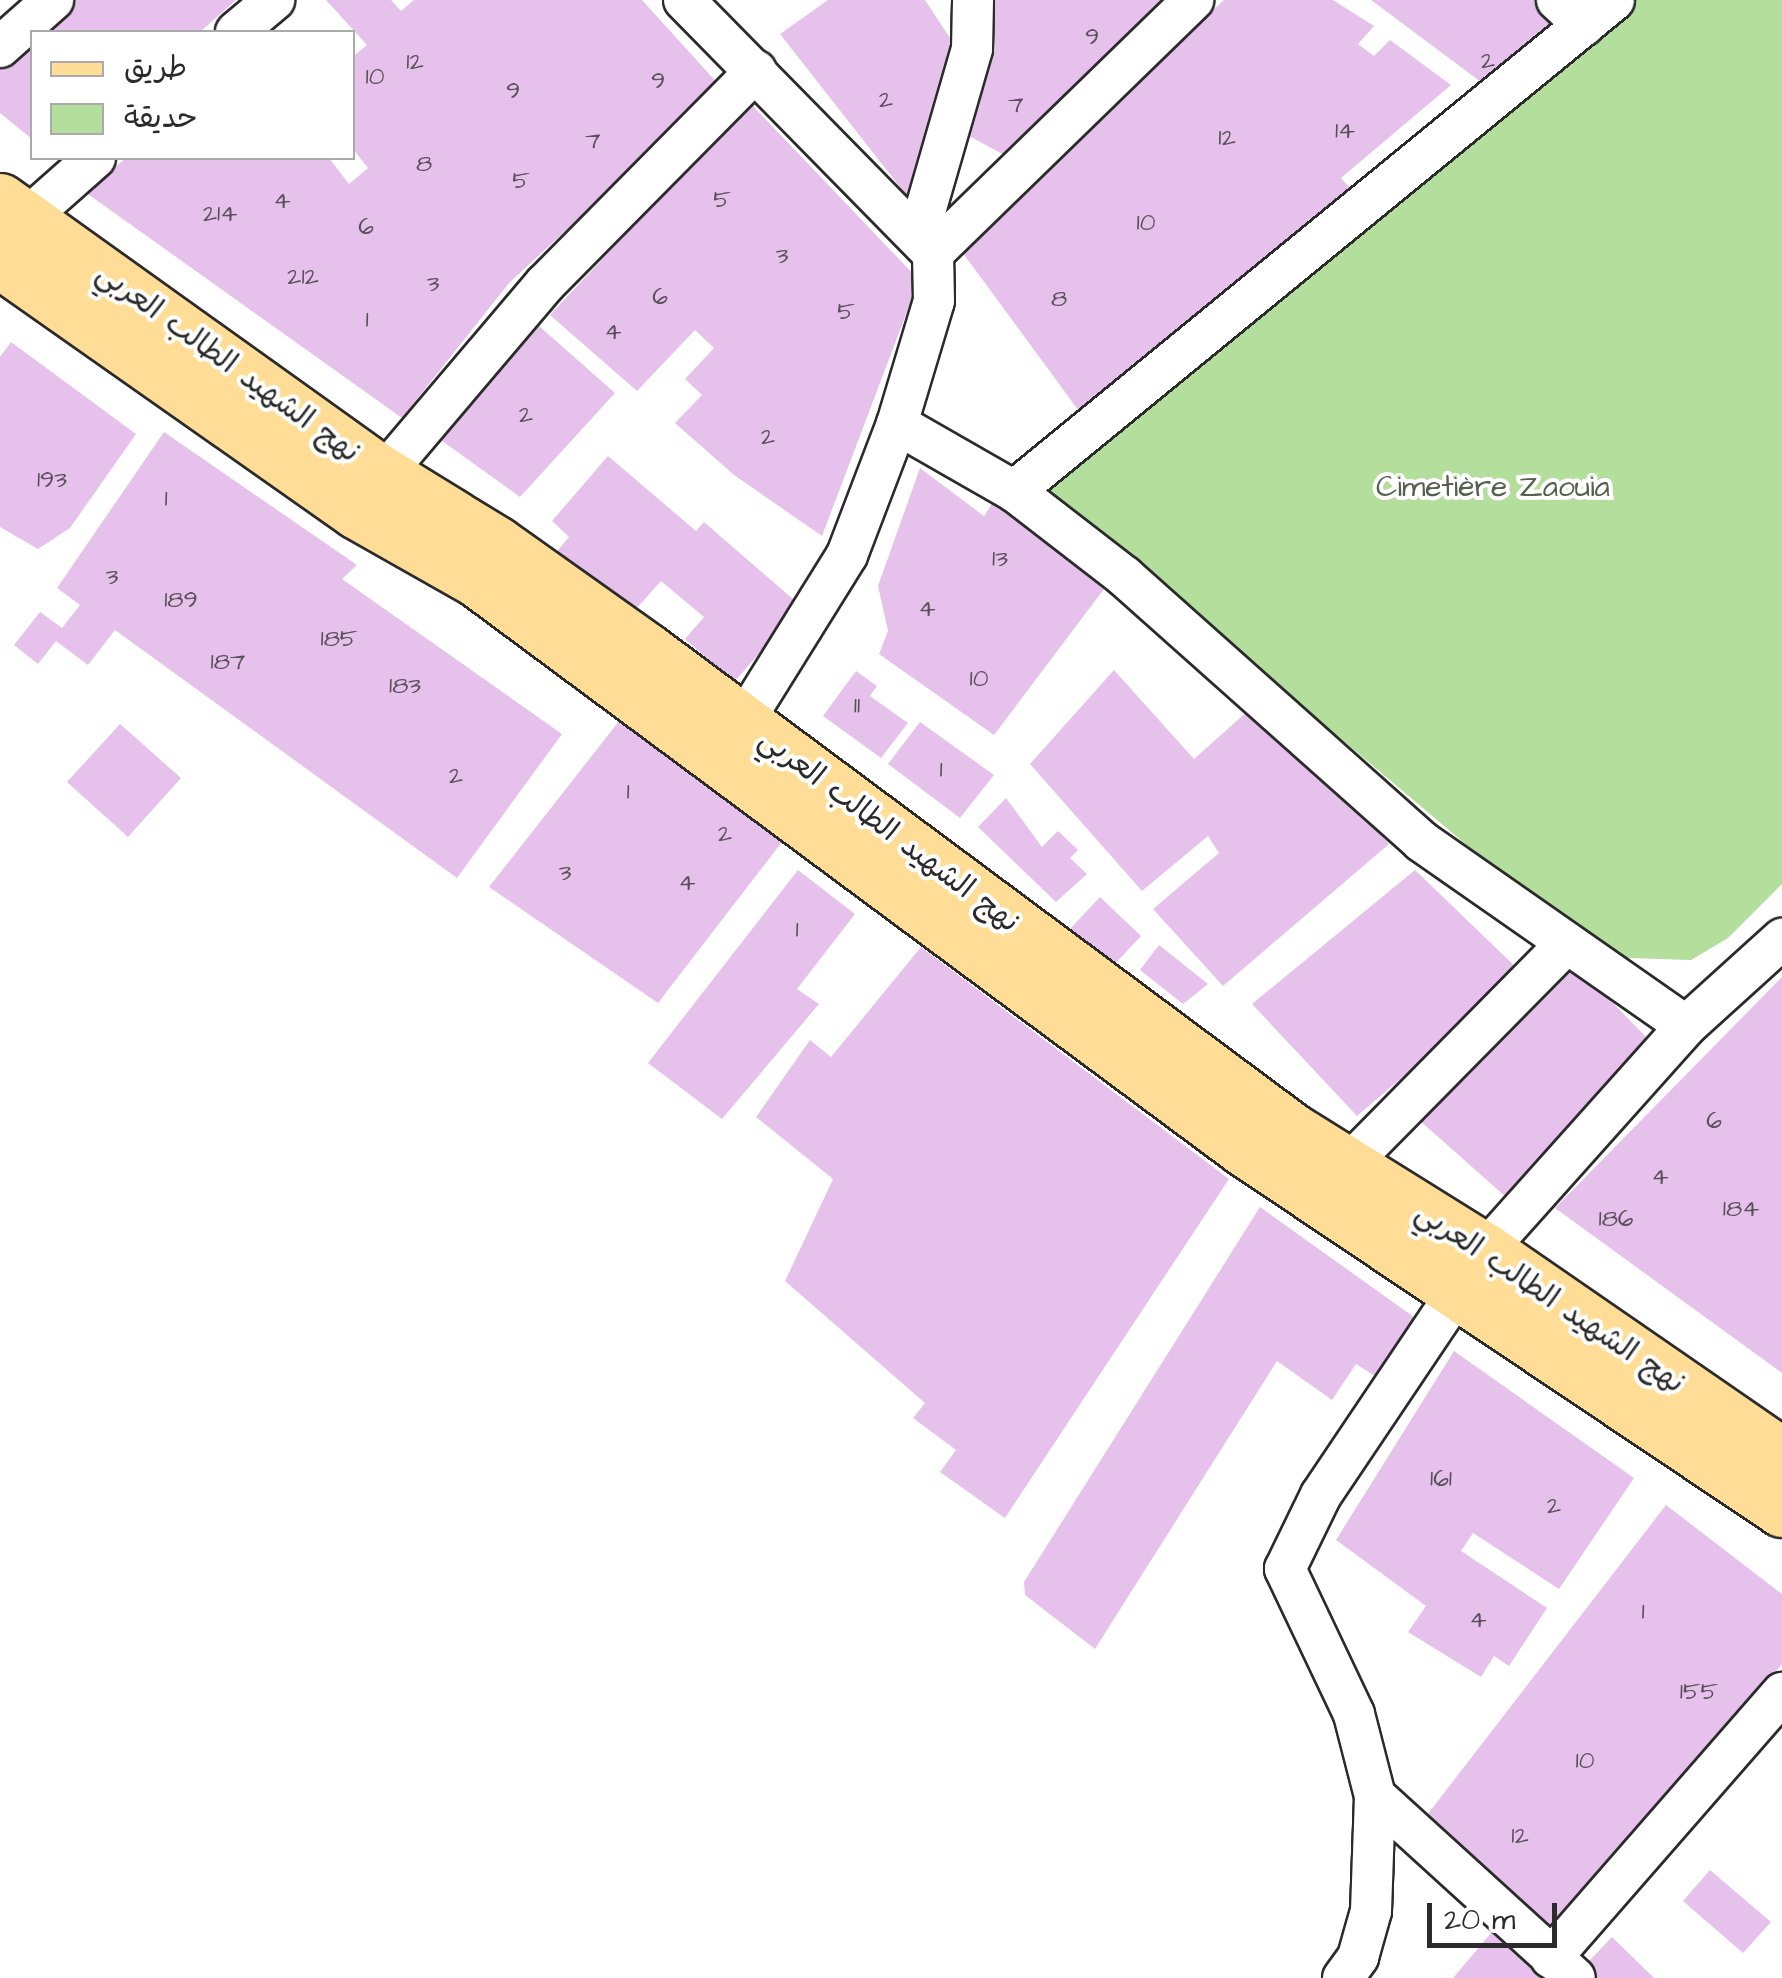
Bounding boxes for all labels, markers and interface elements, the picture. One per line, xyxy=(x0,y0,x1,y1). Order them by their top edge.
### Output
house number: 9 xyxy=(1085,22,1099,52)
legend xyxy=(30,30,355,160)
house number: 2 xyxy=(1481,46,1495,76)
text: طريق xyxy=(124,47,187,89)
house number: 12 xyxy=(406,47,424,77)
house number: 10 xyxy=(366,62,384,92)
house number: 9 xyxy=(651,66,665,96)
house number: 9 xyxy=(506,76,520,106)
house number: 2 xyxy=(879,85,893,115)
house number: 7 xyxy=(1008,90,1024,120)
text: حديقة xyxy=(124,97,198,139)
house number: 14 xyxy=(1335,116,1355,146)
house number: 12 xyxy=(1218,123,1236,153)
house number: 7 xyxy=(585,126,601,156)
house number: 8 xyxy=(416,149,432,179)
house number: 5 xyxy=(512,166,530,196)
house number: 5 xyxy=(713,185,731,215)
house number: 4 xyxy=(273,186,291,216)
house number: 214 xyxy=(203,199,237,229)
house number: 10 xyxy=(1137,208,1155,238)
house number: 6 xyxy=(358,212,374,242)
house number: 3 xyxy=(776,241,788,271)
street label: نهج الشهيد الطالب العربي xyxy=(89,255,367,471)
house number: 212 xyxy=(287,262,319,292)
house number: 3 xyxy=(427,269,439,299)
house number: 6 xyxy=(652,282,668,312)
house number: 8 xyxy=(1051,284,1067,314)
house number: 5 xyxy=(837,297,855,327)
house number: 1 xyxy=(365,305,369,335)
house number: 4 xyxy=(604,317,622,347)
house number: 2 xyxy=(519,400,533,430)
house number: 2 xyxy=(761,422,775,452)
house number: 193 xyxy=(37,465,67,495)
park label: Cimetière Zaouia xyxy=(1376,469,1610,505)
house number: 1 xyxy=(164,484,168,514)
house number: 13 xyxy=(992,544,1008,574)
house number: 3 xyxy=(106,562,118,592)
house number: 189 xyxy=(164,585,198,615)
house number: 4 xyxy=(918,594,936,624)
house number: 185 xyxy=(320,624,358,654)
house number: 187 xyxy=(211,647,245,677)
house number: 10 xyxy=(970,664,988,694)
house number: 183 xyxy=(389,671,421,701)
house number: 11 xyxy=(854,691,860,721)
street label: نهج الشهيد الطالب العربي xyxy=(752,721,1026,941)
house number: 1 xyxy=(939,755,943,785)
house number: 2 xyxy=(449,761,463,791)
house number: 1 xyxy=(626,777,630,807)
house number: 2 xyxy=(718,819,732,849)
house number: 3 xyxy=(559,858,571,888)
house number: 4 xyxy=(678,868,696,898)
house number: 1 xyxy=(795,915,799,945)
house number: 6 xyxy=(1706,1106,1722,1136)
house number: 4 xyxy=(1651,1162,1669,1192)
street label: نهج الشهيد الطالب العربي xyxy=(1409,1194,1691,1402)
house number: 184 xyxy=(1723,1194,1759,1224)
house number: 186 xyxy=(1598,1204,1634,1234)
house number: 161 xyxy=(1430,1464,1452,1494)
house number: 2 xyxy=(1547,1491,1561,1521)
house number: 1 xyxy=(1641,1597,1645,1627)
house number: 4 xyxy=(1469,1605,1487,1635)
house number: 155 xyxy=(1680,1677,1718,1707)
house number: 10 xyxy=(1576,1746,1594,1776)
house number: 12 xyxy=(1511,1821,1529,1851)
scale bar xyxy=(1432,1883,1562,1945)
text: 20 m xyxy=(1444,1899,1515,1941)

